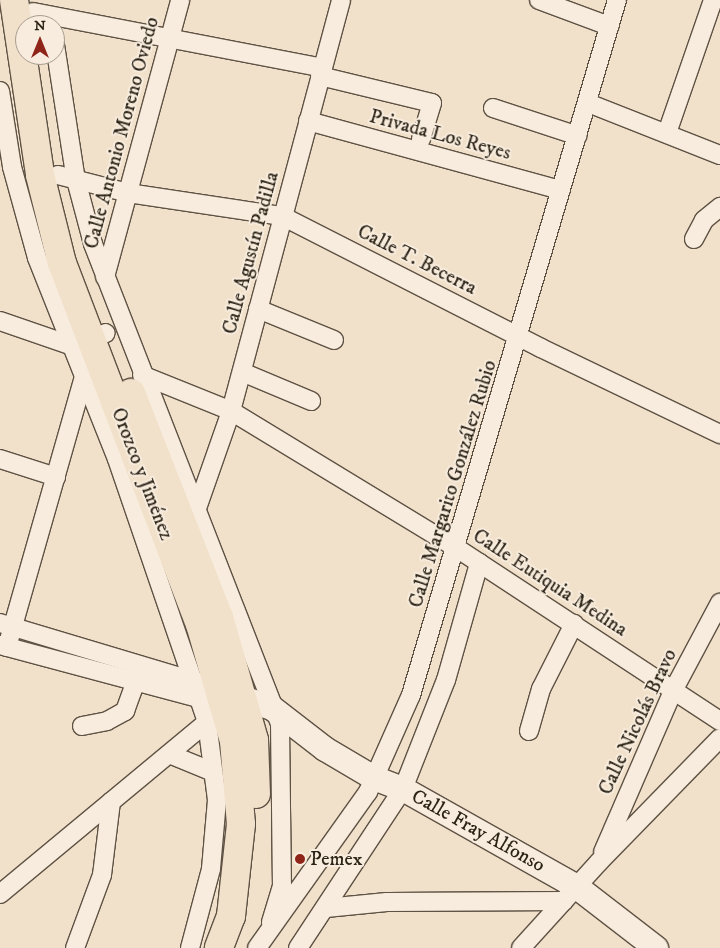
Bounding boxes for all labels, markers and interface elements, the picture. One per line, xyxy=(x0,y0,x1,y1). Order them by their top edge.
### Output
street label: Calle Antonio Moreno Oviedo xyxy=(79,14,165,252)
north arrow xyxy=(15,15,65,65)
text: N xyxy=(34,17,46,35)
street label: Privada Los Reyes xyxy=(367,105,513,165)
street label: Calle Agustín Padilla xyxy=(218,169,284,337)
street label: Calle T. Becerra xyxy=(353,220,481,300)
street label: Calle Margarito González Rubio xyxy=(404,357,502,611)
street label: Orozco y Jiménez xyxy=(106,404,178,544)
street label: Calle Eutiquia Medina xyxy=(468,524,632,642)
street label: Calle Nicolás Bravo xyxy=(594,645,682,799)
street label: Calle Fray Alfonso xyxy=(407,784,549,878)
place label: Pemex xyxy=(310,847,363,871)
marker: Pemex xyxy=(294,853,306,865)

